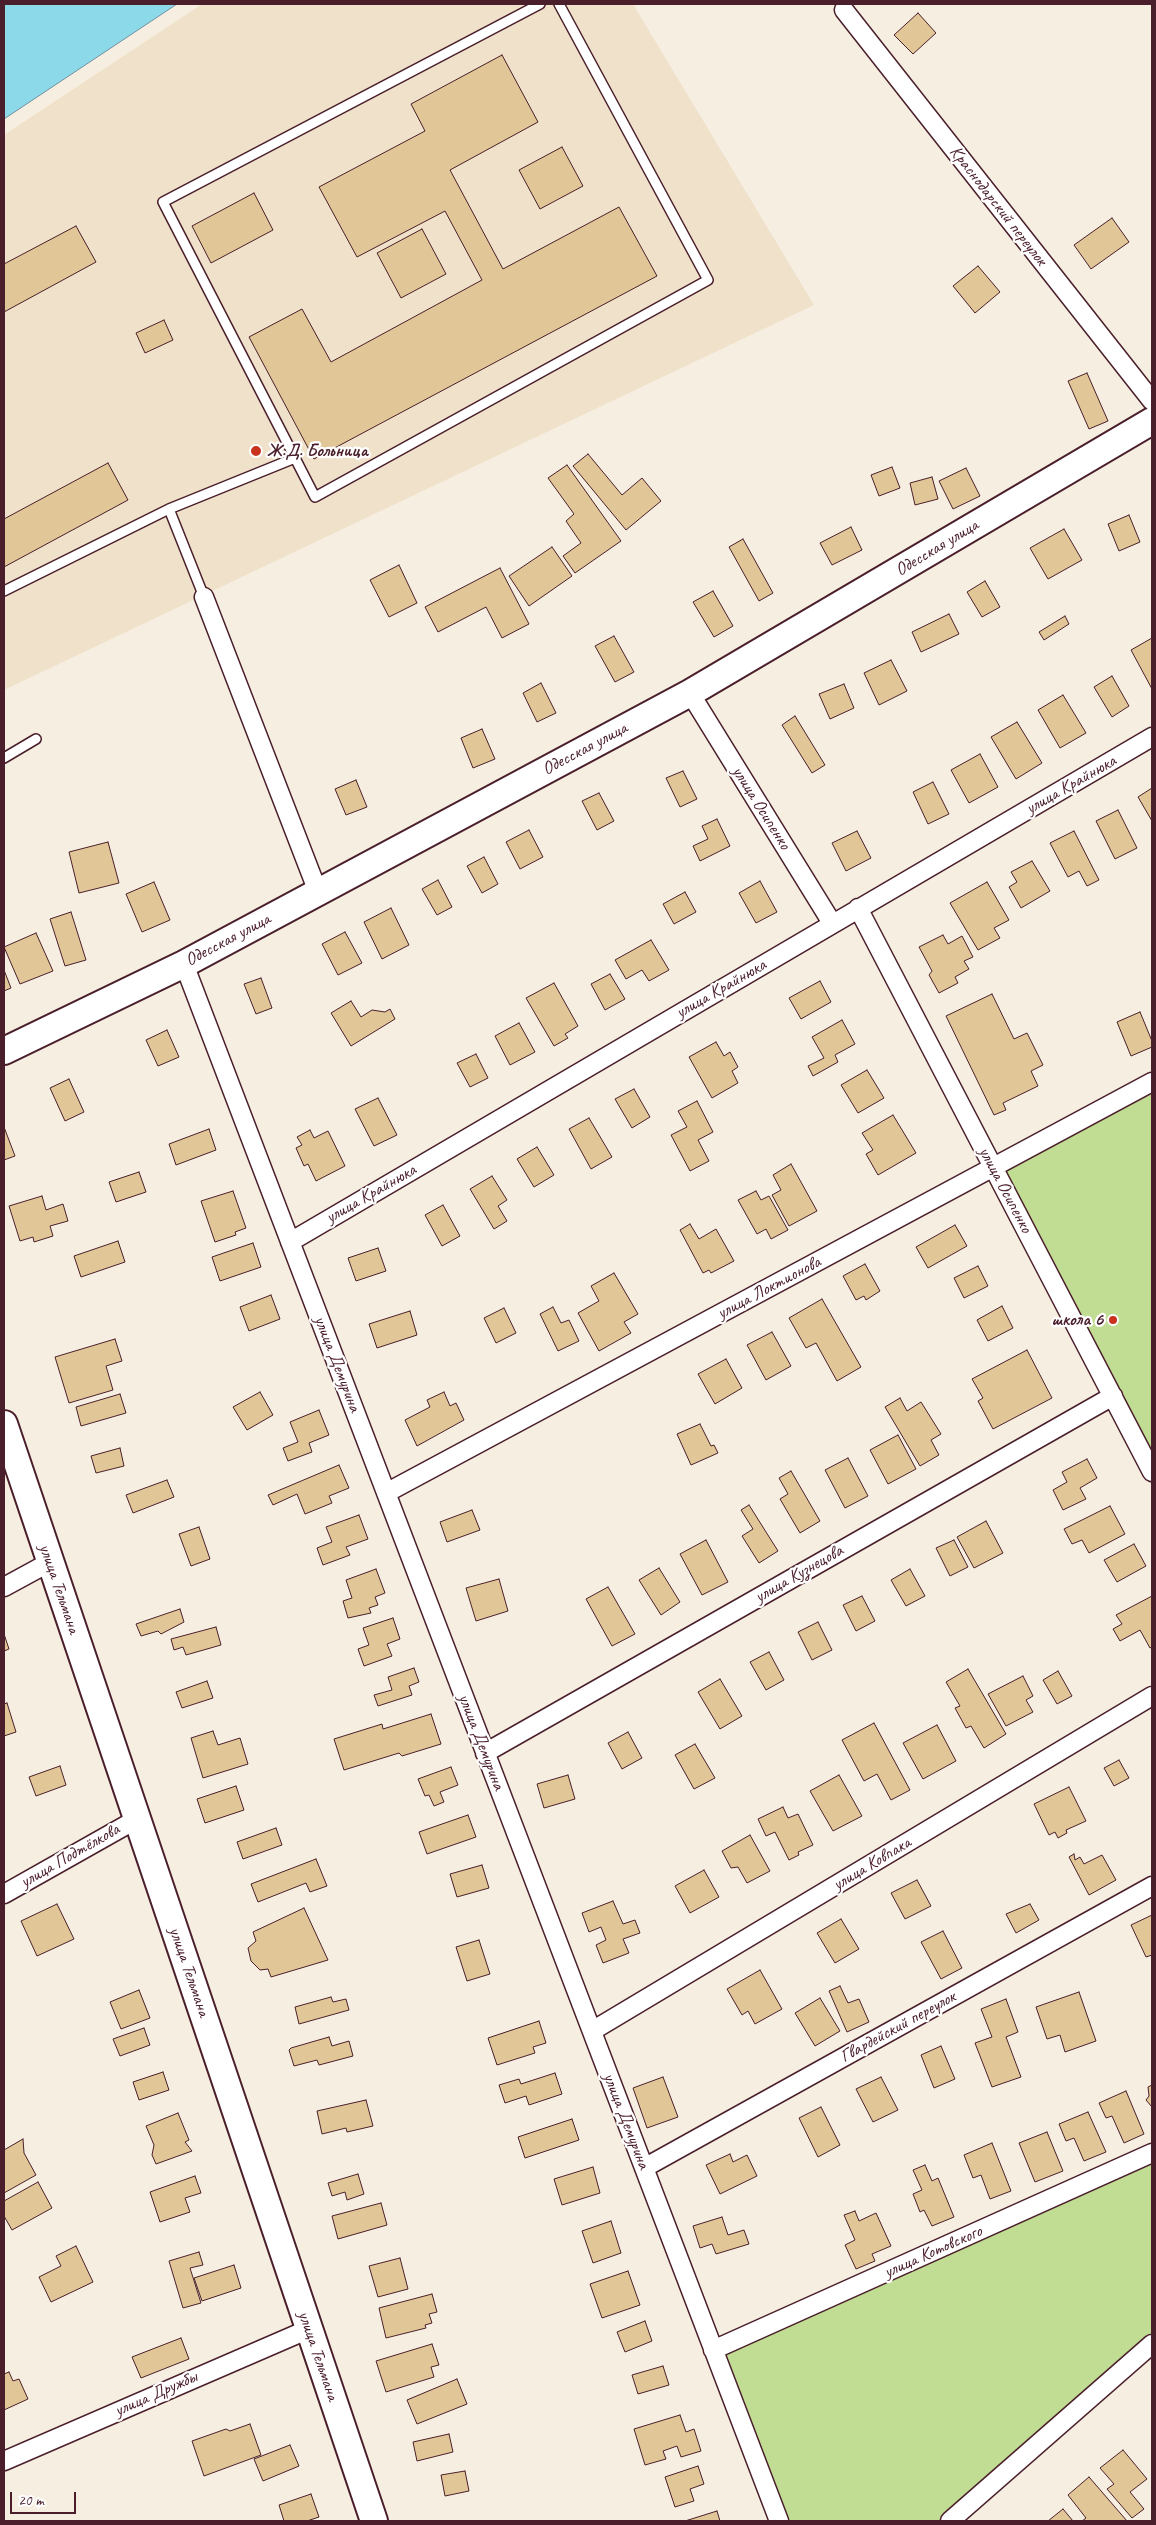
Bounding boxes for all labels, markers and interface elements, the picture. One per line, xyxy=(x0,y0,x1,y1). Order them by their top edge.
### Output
street label: Краснодарский переулок xyxy=(944,142,1052,270)
place label: Ж.Д. Больница xyxy=(267,440,368,462)
marker: Ж.Д. Больница xyxy=(249,444,263,458)
street label: Одесская улица xyxy=(892,515,982,581)
street label: Одесская улица xyxy=(539,718,631,780)
street label: улица Крайнюка xyxy=(1022,750,1120,820)
street label: улица Осипенко xyxy=(727,762,795,854)
street label: Одесская улица xyxy=(182,909,274,971)
street label: улица Крайнюка xyxy=(672,954,770,1024)
street label: улица Осипенко xyxy=(973,1143,1037,1237)
street label: улица Крайнюка xyxy=(322,1159,420,1229)
street label: улица Локтионова xyxy=(714,1252,824,1324)
place label: школа 6 xyxy=(1052,1309,1103,1331)
street label: улица Демурина xyxy=(309,1313,365,1415)
marker: школа 6 xyxy=(1107,1314,1119,1326)
street label: улица Кузнецова xyxy=(751,1540,847,1608)
street label: улица Тельмана xyxy=(34,1541,84,1637)
street label: улица Демурина xyxy=(453,1691,509,1793)
street label: улица Подтёлкова xyxy=(17,1819,123,1893)
street label: улица Ковпака xyxy=(829,1832,915,1896)
street label: улица Тельмана xyxy=(164,1924,214,2020)
street label: Гвардейский переулок xyxy=(837,1986,959,2068)
street label: улица Демурина xyxy=(598,2070,654,2172)
street label: улица Котовского xyxy=(881,2221,985,2283)
street label: улица Тельмана xyxy=(293,2308,343,2404)
street label: улица Дружбы xyxy=(111,2366,201,2422)
scale bar xyxy=(12,2482,79,2514)
text: 20 m xyxy=(18,2491,44,2510)

